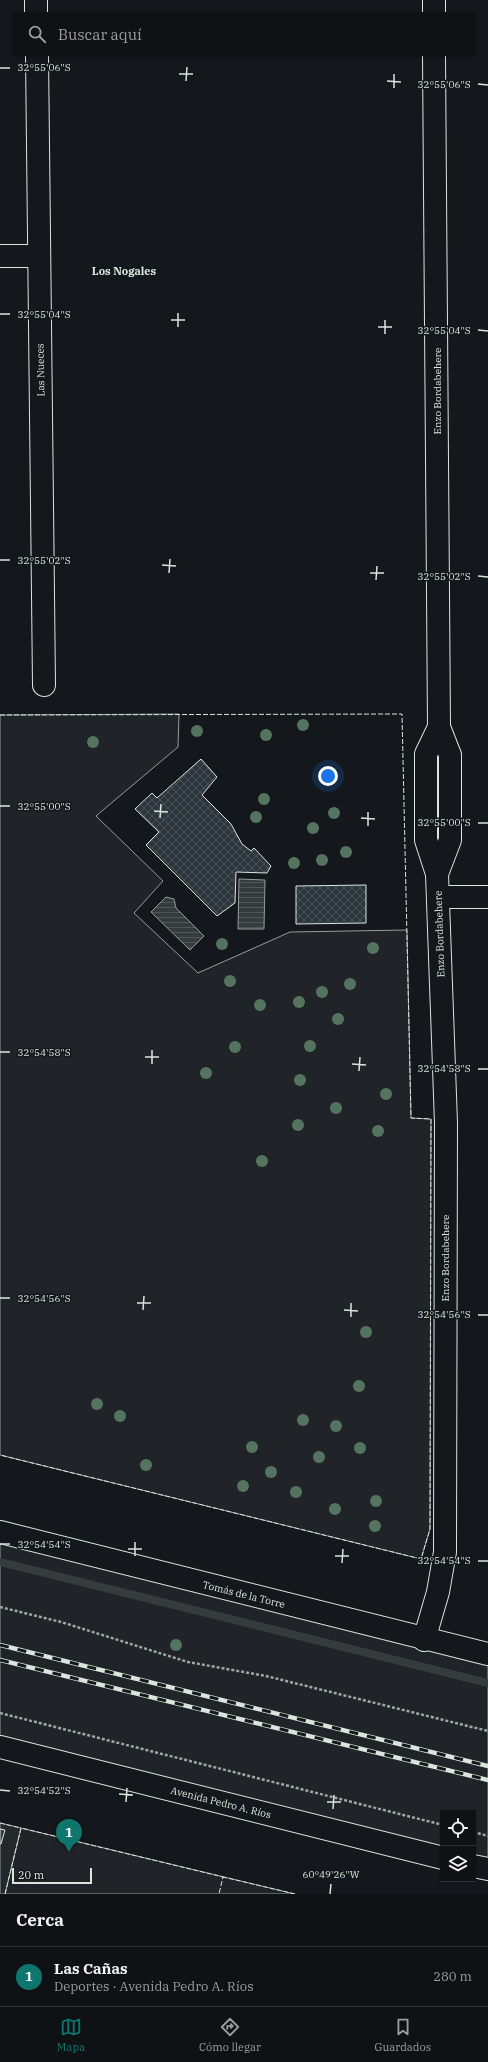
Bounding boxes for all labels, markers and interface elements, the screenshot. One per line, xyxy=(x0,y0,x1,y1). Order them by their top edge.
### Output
search box xyxy=(12,12,476,56)
icon: search xyxy=(26,23,48,45)
text: Buscar aquí xyxy=(58,25,142,44)
text: 32°55'06"S xyxy=(17,61,71,74)
text: 32°55'06"S xyxy=(417,78,471,91)
district label: Los Nogales xyxy=(92,264,157,278)
text: 32°55'04"S xyxy=(17,308,71,321)
text: 32°55'04"S xyxy=(417,324,471,337)
street label: Las Nueces xyxy=(34,343,47,397)
street label: Enzo Bordabehere xyxy=(431,348,444,434)
text: 32°55'02"S xyxy=(17,554,71,567)
text: 32°55'02"S xyxy=(417,570,471,583)
your location xyxy=(318,766,338,786)
text: 32°55'00"S xyxy=(17,800,71,813)
text: 32°55'00"S xyxy=(417,816,471,829)
street label: Enzo Bordabehere xyxy=(431,890,448,978)
text: 32°54'58"S xyxy=(17,1046,71,1059)
text: 32°54'58"S xyxy=(417,1062,471,1075)
street label: Enzo Bordabehere xyxy=(439,1215,452,1301)
text: 32°54'56"S xyxy=(17,1292,71,1305)
text: 32°54'56"S xyxy=(417,1308,471,1321)
text: 32°54'54"S xyxy=(17,1538,71,1551)
text: 32°54'54"S xyxy=(417,1554,471,1567)
street label: Tomás de la Torre xyxy=(201,1578,286,1611)
text: 32°54'52"S xyxy=(17,1784,71,1797)
street label: Avenida Pedro A. Ríos xyxy=(169,1784,273,1821)
map controls xyxy=(440,1810,476,1882)
button: locate xyxy=(440,1810,476,1846)
pin: 1 xyxy=(56,1819,82,1852)
button: layers xyxy=(440,1846,476,1882)
scale bar xyxy=(12,1866,92,1885)
text: 20 m xyxy=(18,1868,44,1882)
text: 60°49'26"W xyxy=(302,1868,360,1881)
text: Cerca xyxy=(16,1909,64,1931)
text: Las Cañas xyxy=(54,1959,128,1978)
text: 1 xyxy=(25,1968,33,1985)
text: 280 m xyxy=(433,1968,472,1985)
text: Deportes · Avenida Pedro A. Ríos xyxy=(54,1978,254,1995)
tab: Mapa xyxy=(57,2016,85,2054)
tab: Cómo llegar xyxy=(199,2016,261,2054)
tab: Guardados xyxy=(375,2016,431,2054)

